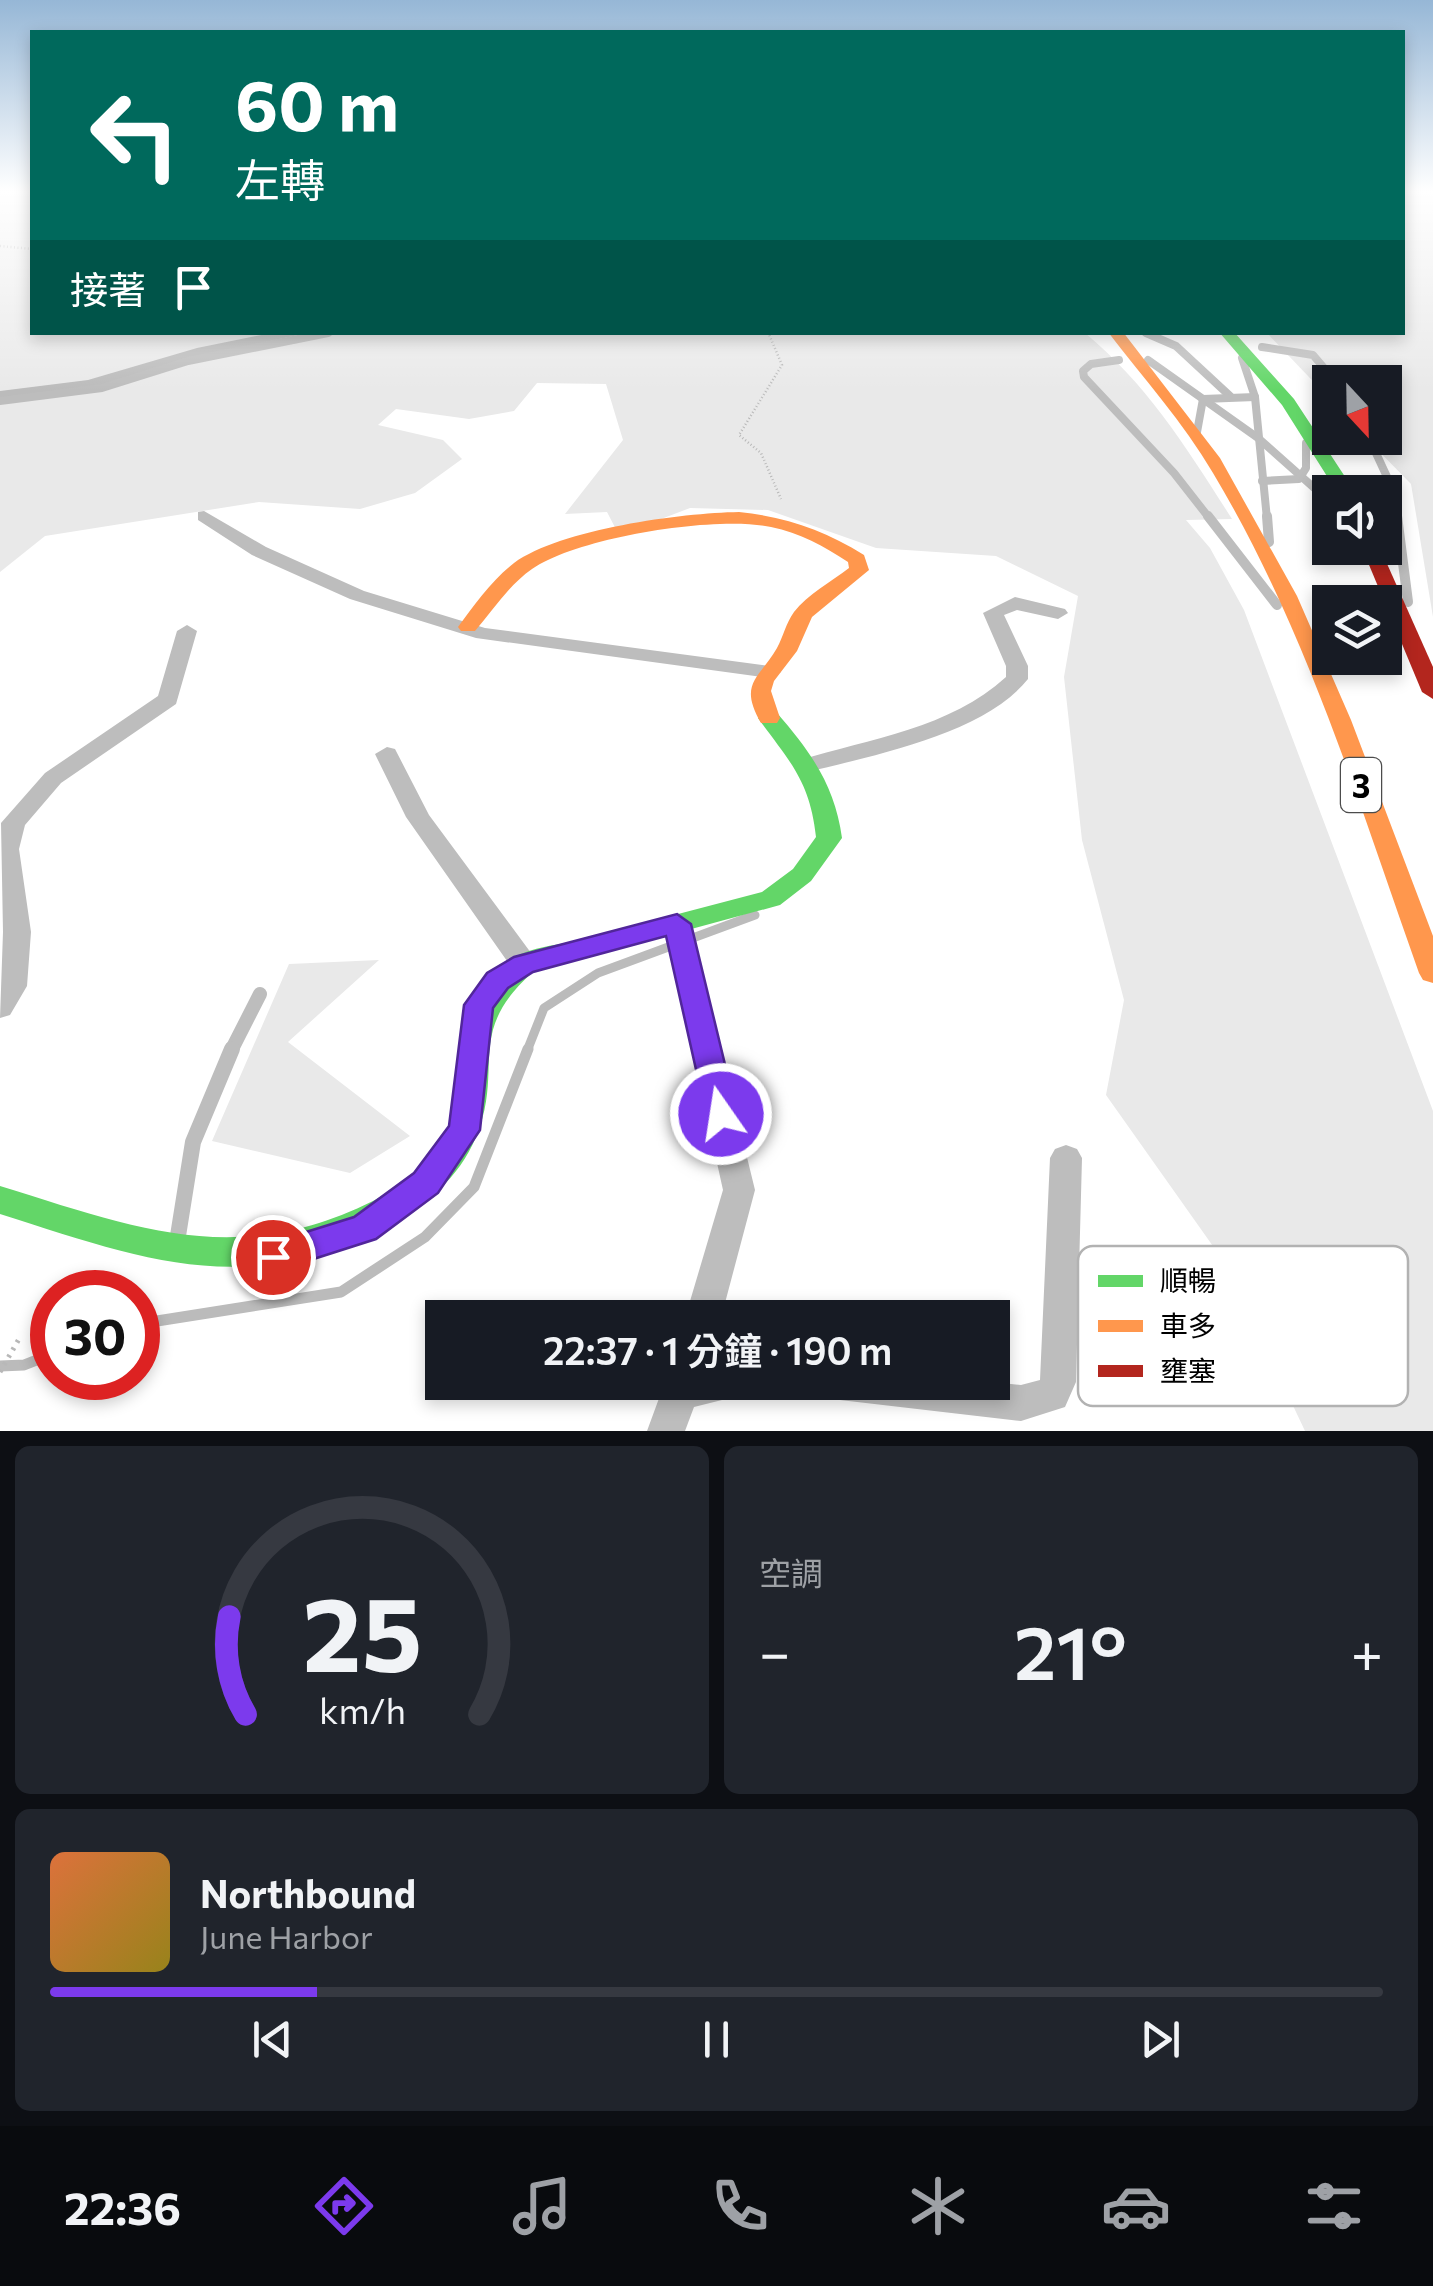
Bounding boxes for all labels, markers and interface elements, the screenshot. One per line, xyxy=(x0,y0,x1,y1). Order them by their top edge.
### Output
text: 60 m xyxy=(235,60,399,145)
icon: left xyxy=(70,70,200,200)
text: 左轉 xyxy=(235,151,325,206)
icon: arrive xyxy=(166,260,221,315)
text: 接著 xyxy=(70,265,146,312)
north arrow xyxy=(1312,365,1402,455)
map controls xyxy=(1312,365,1402,675)
button: sound xyxy=(1312,475,1402,565)
button: layers xyxy=(1312,585,1402,675)
road number: 3 xyxy=(1341,758,1381,812)
position arrow xyxy=(669,1062,773,1166)
pin xyxy=(231,1215,316,1300)
icon: arrive xyxy=(246,1230,301,1285)
legend xyxy=(1078,1246,1408,1406)
text: 順暢 xyxy=(1160,1263,1216,1297)
speed limit sign: 30 xyxy=(30,1270,160,1400)
text: 車多 xyxy=(1160,1308,1216,1342)
text: 22:37 · 1 分鐘 · 190 m xyxy=(543,1326,892,1373)
text: 壅塞 xyxy=(1160,1353,1216,1387)
text: 空調 xyxy=(759,1552,823,1592)
text: 25 xyxy=(302,1566,422,1693)
text: 21° xyxy=(1014,1604,1127,1695)
text: − xyxy=(759,1617,790,1684)
text: + xyxy=(1351,1617,1383,1684)
text: km/h xyxy=(319,1688,405,1731)
text: Northbound xyxy=(200,1869,416,1916)
text: June Harbor xyxy=(200,1916,373,1956)
icon: previous xyxy=(245,2012,300,2067)
icon: pause xyxy=(689,2012,744,2067)
icon: next xyxy=(1133,2012,1188,2067)
icon: directions xyxy=(309,2171,379,2241)
icon: music xyxy=(507,2171,577,2241)
icon: phone xyxy=(705,2171,775,2241)
icon: climate xyxy=(903,2171,973,2241)
icon: car xyxy=(1101,2171,1171,2241)
icon: filters xyxy=(1299,2171,1369,2241)
text: 22:36 xyxy=(64,2179,181,2234)

